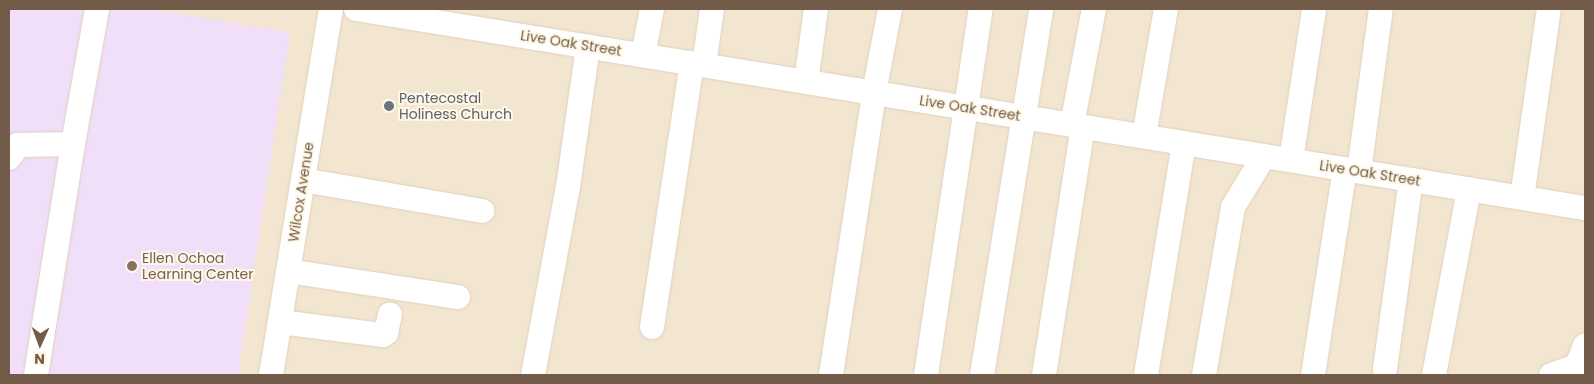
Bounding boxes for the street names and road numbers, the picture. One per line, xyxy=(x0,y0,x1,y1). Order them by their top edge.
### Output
street label: Live Oak Street xyxy=(519,27,623,59)
street label: Live Oak Street xyxy=(918,92,1022,124)
street label: Wilcox Avenue xyxy=(285,141,317,243)
street label: Live Oak Street xyxy=(1318,157,1422,189)

